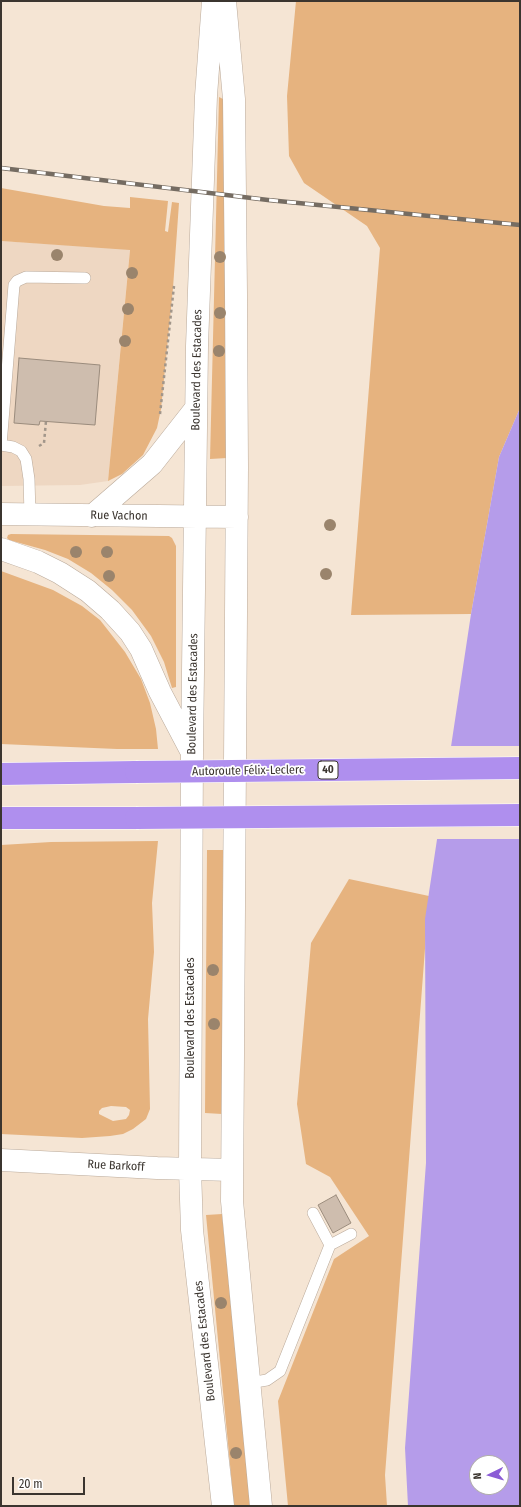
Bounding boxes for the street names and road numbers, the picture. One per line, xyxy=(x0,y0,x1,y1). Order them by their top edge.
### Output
street label: Boulevard des Estacades xyxy=(189,309,205,431)
street label: Rue Vachon xyxy=(90,508,148,524)
street label: Boulevard des Estacades xyxy=(185,633,201,755)
road number: 40 xyxy=(318,761,338,779)
street label: Autoroute Félix-Leclerc xyxy=(192,763,304,779)
street label: Boulevard des Estacades xyxy=(184,957,198,1079)
street label: Rue Barkoff xyxy=(87,1157,145,1175)
street label: Boulevard des Estacades xyxy=(191,1280,219,1402)

